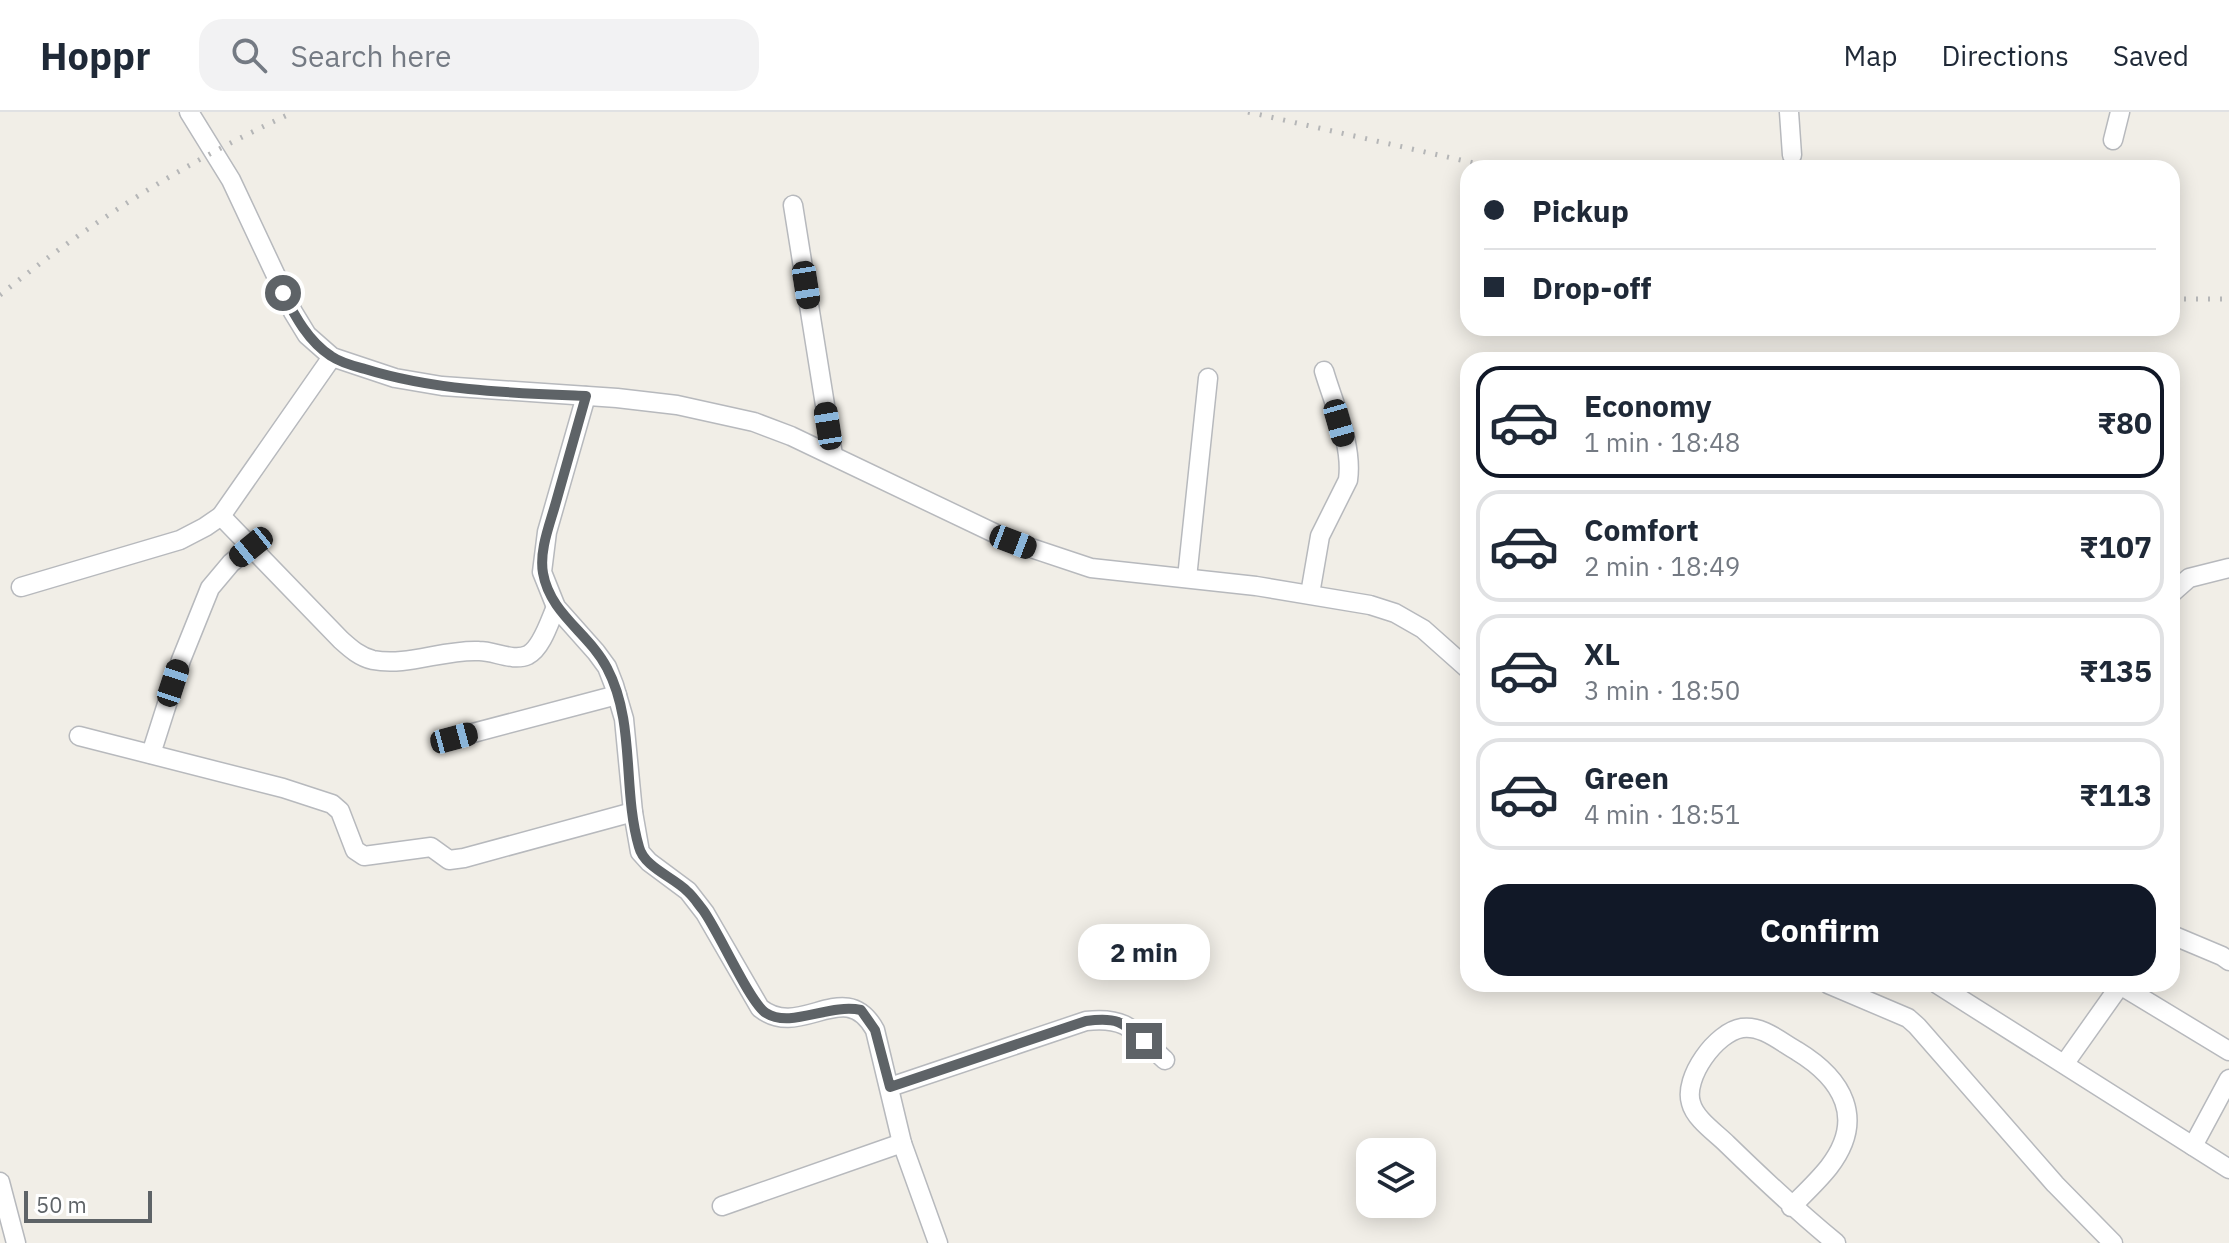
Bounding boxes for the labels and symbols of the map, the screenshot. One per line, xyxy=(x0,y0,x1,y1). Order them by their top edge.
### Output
car xyxy=(790,259,822,311)
route start xyxy=(265,275,301,311)
car xyxy=(1321,397,1357,449)
car xyxy=(812,400,844,452)
car xyxy=(986,522,1040,562)
car xyxy=(225,523,277,571)
car xyxy=(154,656,192,710)
car xyxy=(428,720,480,756)
callout: 2 min xyxy=(1078,925,1210,981)
route end xyxy=(1126,1023,1162,1059)
scale bar xyxy=(24,1187,152,1223)

